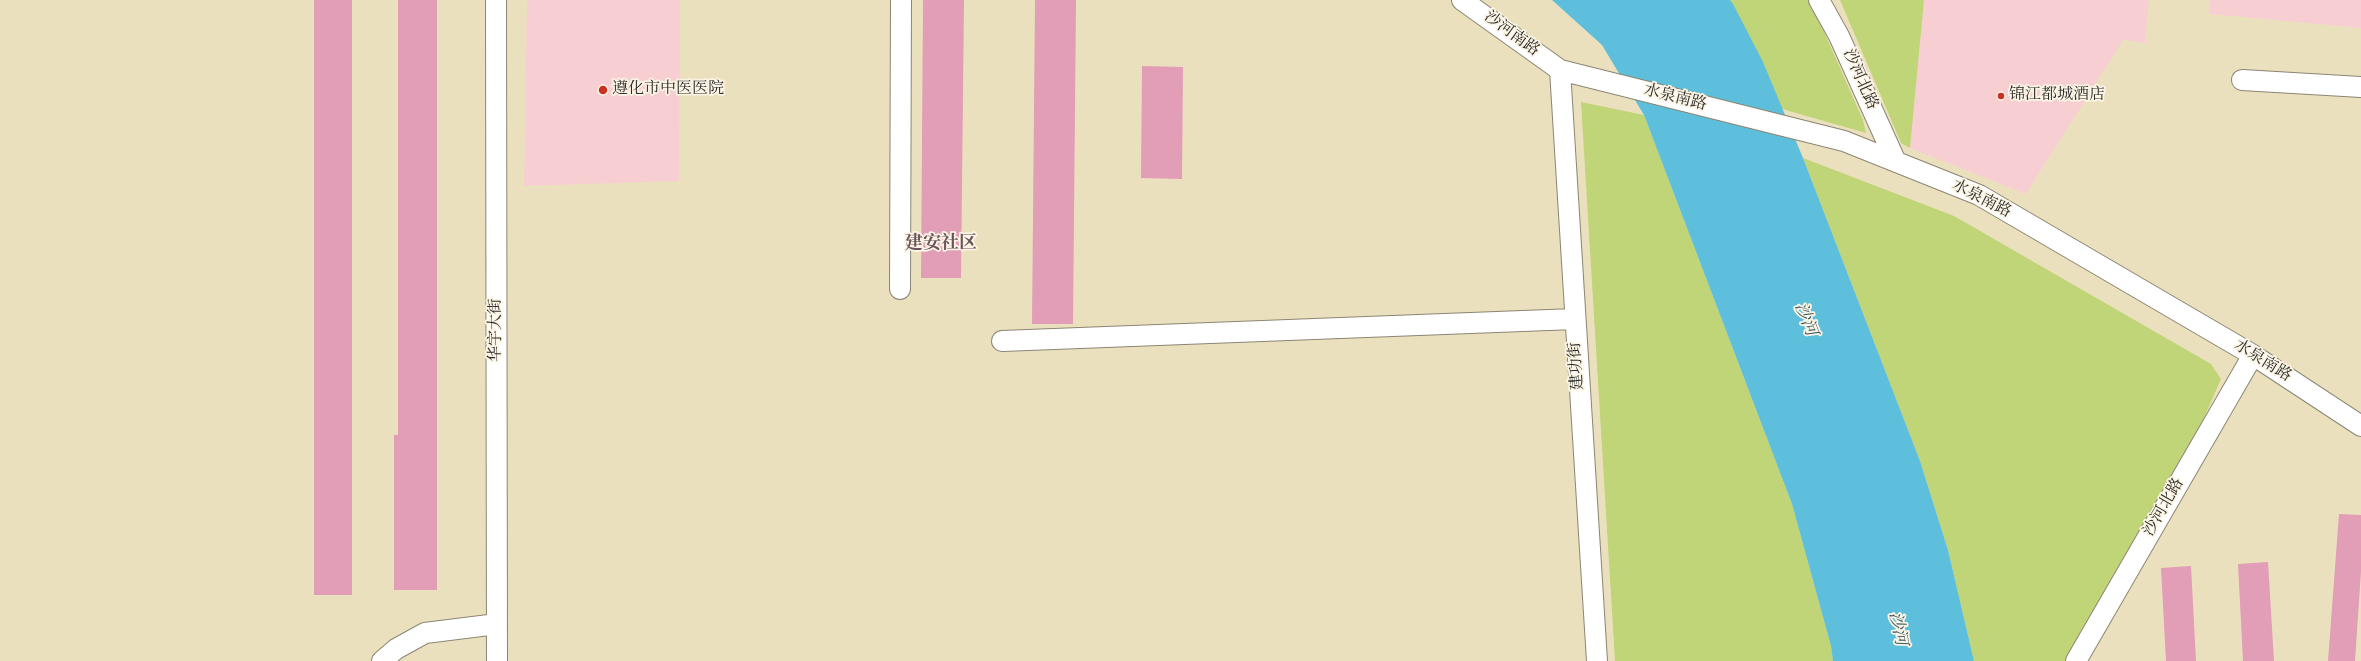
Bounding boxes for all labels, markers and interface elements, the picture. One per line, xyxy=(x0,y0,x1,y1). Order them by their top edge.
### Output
street label: 沙河南路 xyxy=(1479,8,1543,62)
street label: 沙河北路 xyxy=(1837,47,1881,113)
place label: 遵化市中医医院 xyxy=(612,80,724,100)
street label: 水泉南路 xyxy=(1642,82,1708,116)
marker: 遵化市中医医院 xyxy=(597,84,609,96)
place label: 锦江都城酒店 xyxy=(2009,86,2105,106)
marker: 锦江都城酒店 xyxy=(1996,91,2006,101)
street label: 水泉南路 xyxy=(1948,177,2014,223)
district label: 建安社区 xyxy=(905,234,977,256)
street label: 华宇大街 xyxy=(487,298,507,362)
water label: 沙河 xyxy=(1788,300,1820,340)
street label: 水泉南路 xyxy=(2230,337,2294,387)
street label: 建功街 xyxy=(1567,341,1589,391)
street label: 沙河北路 xyxy=(2141,475,2189,541)
water label: 沙河 xyxy=(1882,610,1910,648)

